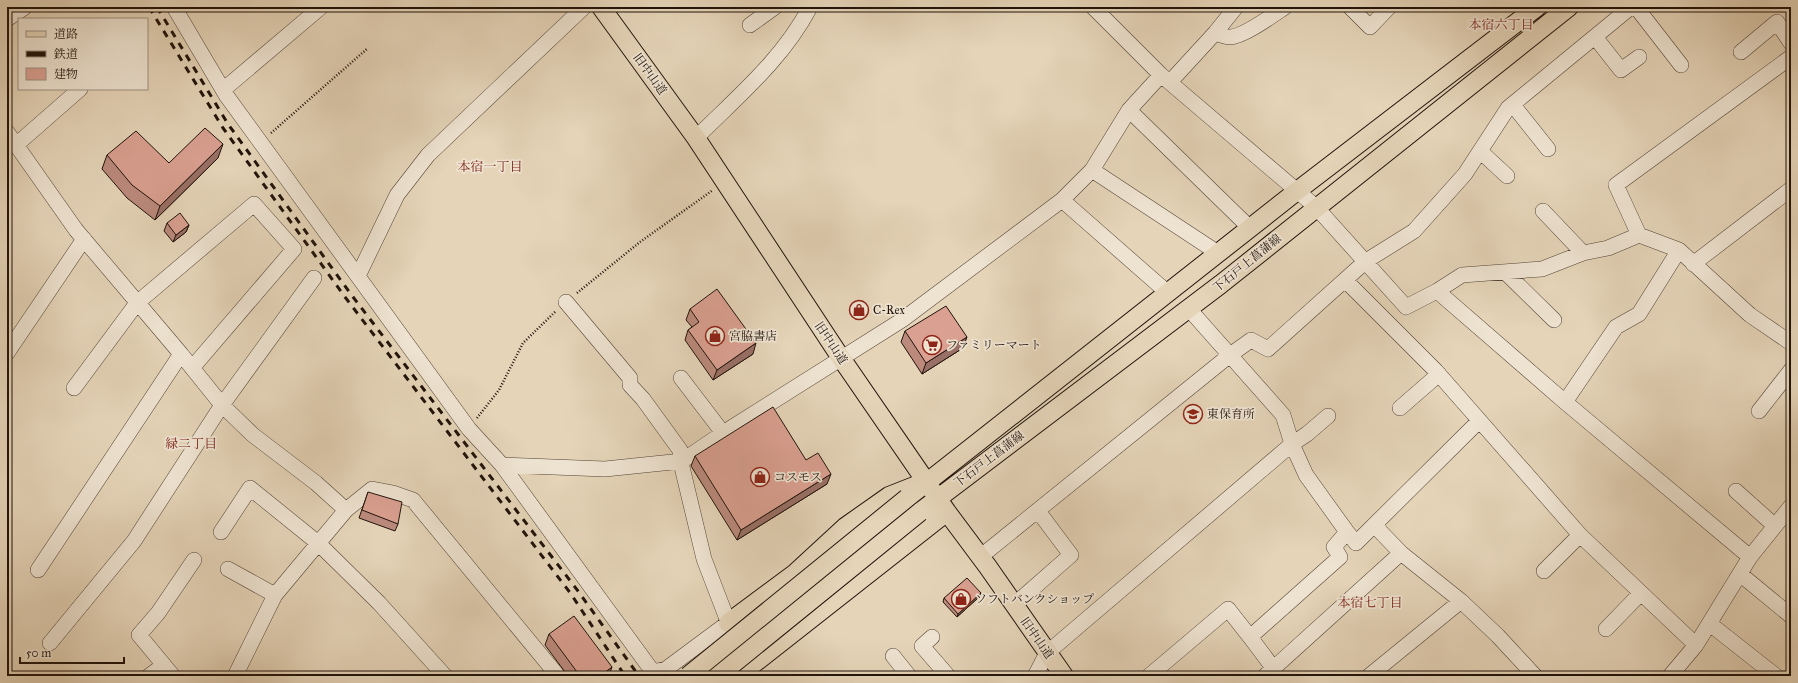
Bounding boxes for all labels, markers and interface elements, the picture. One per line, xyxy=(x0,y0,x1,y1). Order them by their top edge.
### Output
district label: 本宿六丁目 xyxy=(1468,17,1534,33)
legend xyxy=(18,18,148,90)
text: 道路 xyxy=(54,27,78,41)
text: 鉄道 xyxy=(53,47,78,61)
street label: 旧中山道 xyxy=(630,50,670,98)
text: 建物 xyxy=(54,67,78,81)
district label: 本宿一丁目 xyxy=(457,159,523,175)
street label: 下石戸上菖蒲線 xyxy=(1210,231,1284,295)
shop icon: C-Rex xyxy=(848,299,870,321)
place label: C-Rex xyxy=(873,303,905,317)
street label: 旧中山道 xyxy=(812,319,850,367)
shop icon: 宮脇書店 xyxy=(704,325,726,347)
place label: 宮脇書店 xyxy=(729,329,777,343)
supermarket icon: ファミリーマート xyxy=(921,334,943,356)
place label: ファミリーマート xyxy=(946,338,1042,352)
school or university icon: 東保育所 xyxy=(1182,403,1204,425)
place label: 東保育所 xyxy=(1207,407,1255,421)
street label: 下石戸上菖蒲線 xyxy=(951,428,1027,490)
district label: 緑二丁目 xyxy=(165,436,217,452)
shop icon: コスモス xyxy=(749,466,771,488)
place label: コスモス xyxy=(774,470,822,484)
shop icon: ソフトバンクショップ xyxy=(950,588,972,610)
place label: ソフトバンクショップ xyxy=(975,592,1094,606)
district label: 本宿七丁目 xyxy=(1337,595,1403,611)
street label: 旧中山道 xyxy=(1017,614,1057,662)
scale bar xyxy=(20,639,124,665)
text: 50 m xyxy=(26,646,51,660)

